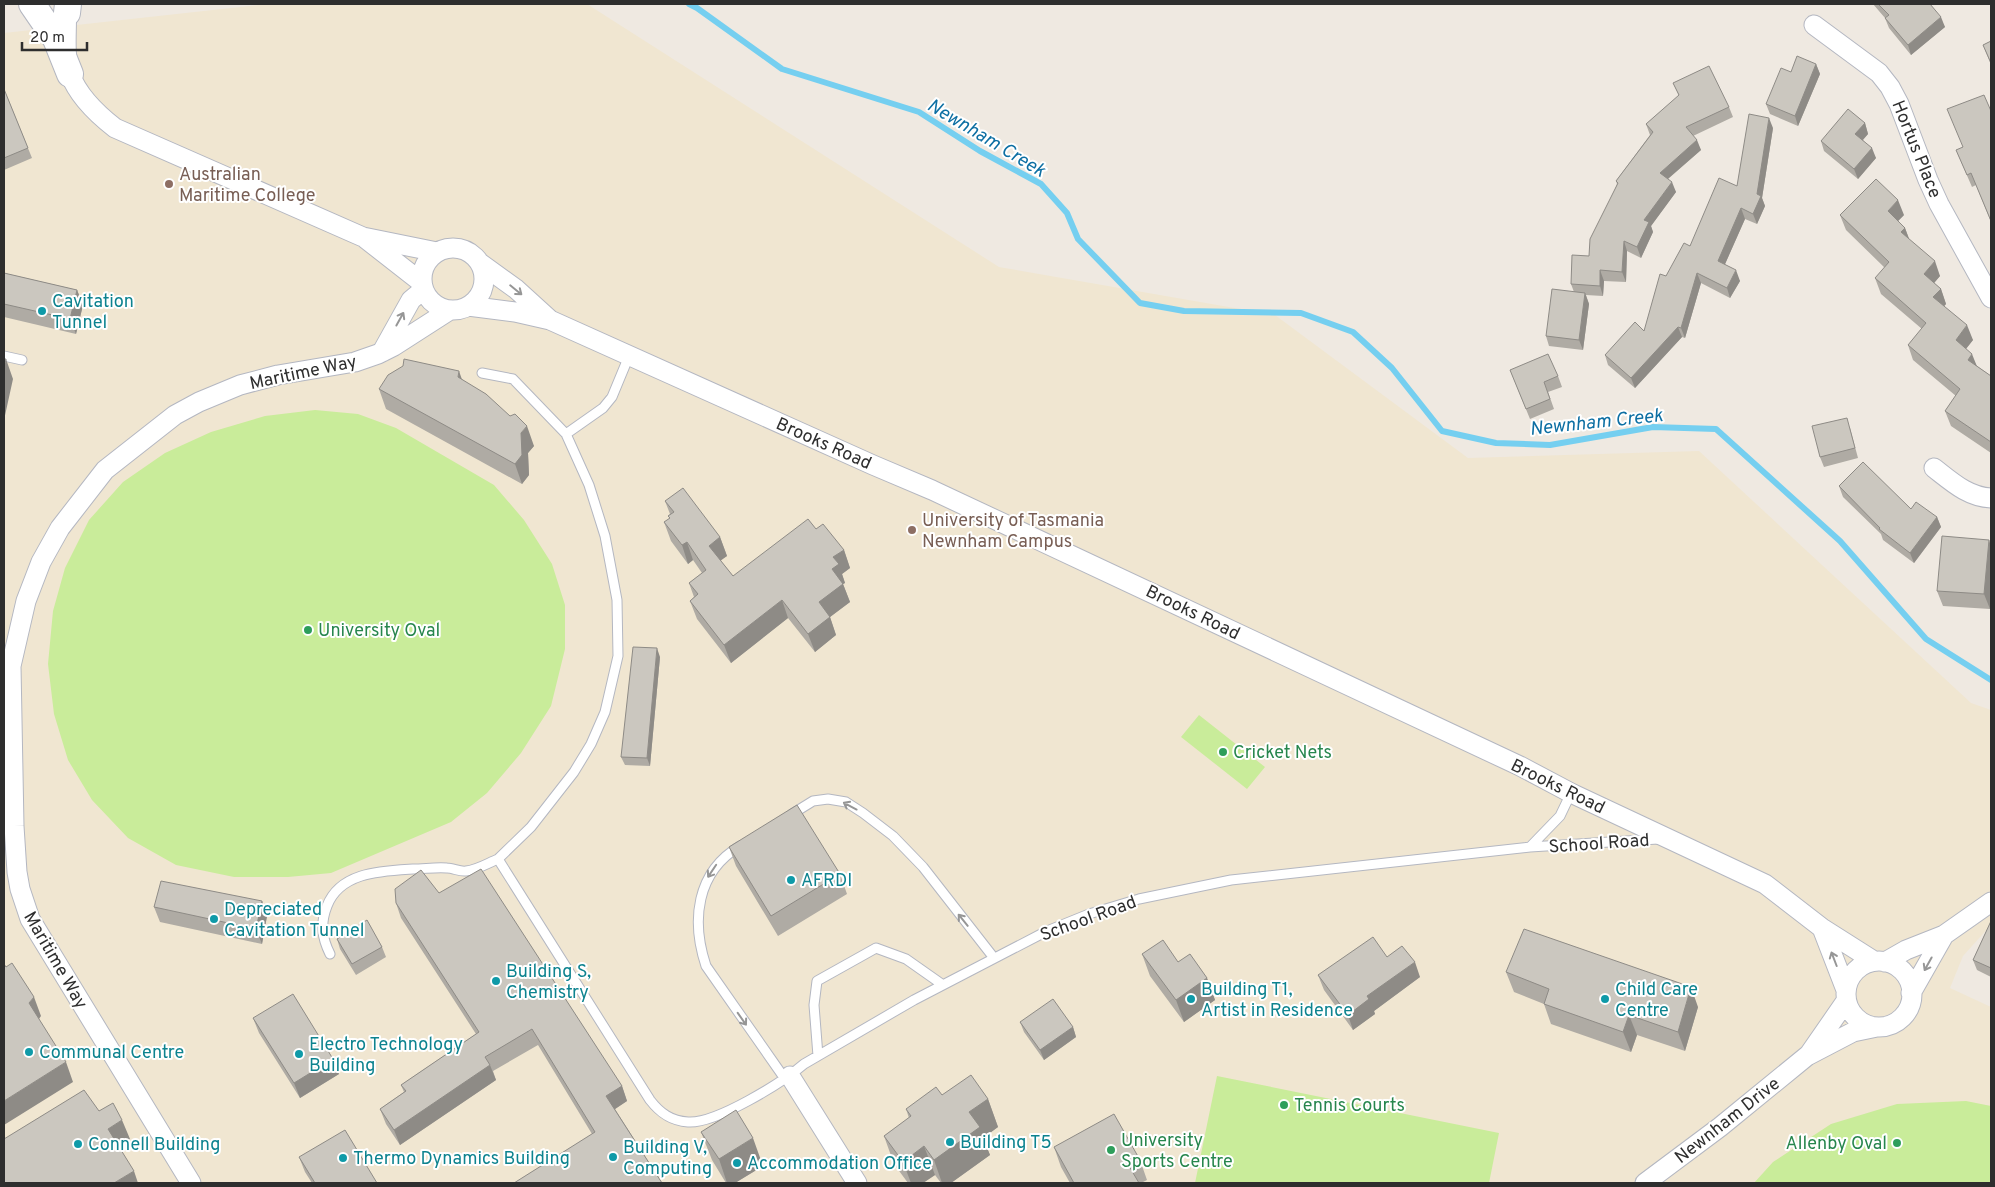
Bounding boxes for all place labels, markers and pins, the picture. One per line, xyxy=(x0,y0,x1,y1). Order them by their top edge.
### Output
place label: Australian Maritime College xyxy=(179,164,316,208)
marker: Australian Maritime College xyxy=(163,178,175,190)
place label: Cavitation Tunnel xyxy=(52,291,134,335)
marker: Cavitation Tunnel xyxy=(36,305,48,317)
place label: University of Tasmania Newnham Campus xyxy=(922,510,1104,554)
marker: University of Tasmania Newnham Campus xyxy=(906,524,918,536)
place label: University Oval xyxy=(318,620,440,643)
marker: University Oval xyxy=(302,624,314,636)
place label: Cricket Nets xyxy=(1233,742,1332,765)
marker: Cricket Nets xyxy=(1217,746,1229,758)
place label: AFRDI xyxy=(801,870,852,893)
marker: AFRDI xyxy=(785,874,797,886)
place label: Depreciated Cavitation Tunnel xyxy=(224,899,365,943)
marker: Depreciated Cavitation Tunnel xyxy=(208,913,220,925)
place label: Building S, Chemistry xyxy=(506,961,591,1005)
marker: Building S, Chemistry xyxy=(490,975,502,987)
place label: Building T1, Artist in Residence xyxy=(1201,979,1353,1023)
place label: Child Care Centre xyxy=(1615,979,1698,1023)
marker: Building T1, Artist in Residence xyxy=(1185,993,1197,1005)
marker: Child Care Centre xyxy=(1599,993,1611,1005)
place label: Electro Technology Building xyxy=(309,1034,463,1078)
place label: Communal Centre xyxy=(39,1042,184,1065)
marker: Communal Centre xyxy=(23,1046,35,1058)
marker: Electro Technology Building xyxy=(293,1048,305,1060)
place label: Tennis Courts xyxy=(1294,1095,1405,1118)
marker: Tennis Courts xyxy=(1278,1099,1290,1111)
place label: University Sports Centre xyxy=(1121,1130,1233,1174)
place label: Building T5 xyxy=(960,1132,1052,1155)
place label: Allenby Oval xyxy=(1786,1133,1887,1156)
place label: Connell Building xyxy=(88,1134,220,1157)
marker: Building T5 xyxy=(944,1136,956,1148)
place label: Building V, Computing xyxy=(623,1137,712,1181)
marker: Allenby Oval xyxy=(1891,1137,1903,1149)
marker: Connell Building xyxy=(72,1138,84,1150)
marker: University Sports Centre xyxy=(1105,1144,1117,1156)
place label: Thermo Dynamics Building xyxy=(353,1148,570,1171)
marker: Building V, Computing xyxy=(607,1151,619,1163)
marker: Thermo Dynamics Building xyxy=(337,1152,349,1164)
place label: Accommodation Office xyxy=(747,1153,932,1176)
marker: Accommodation Office xyxy=(731,1157,743,1169)

